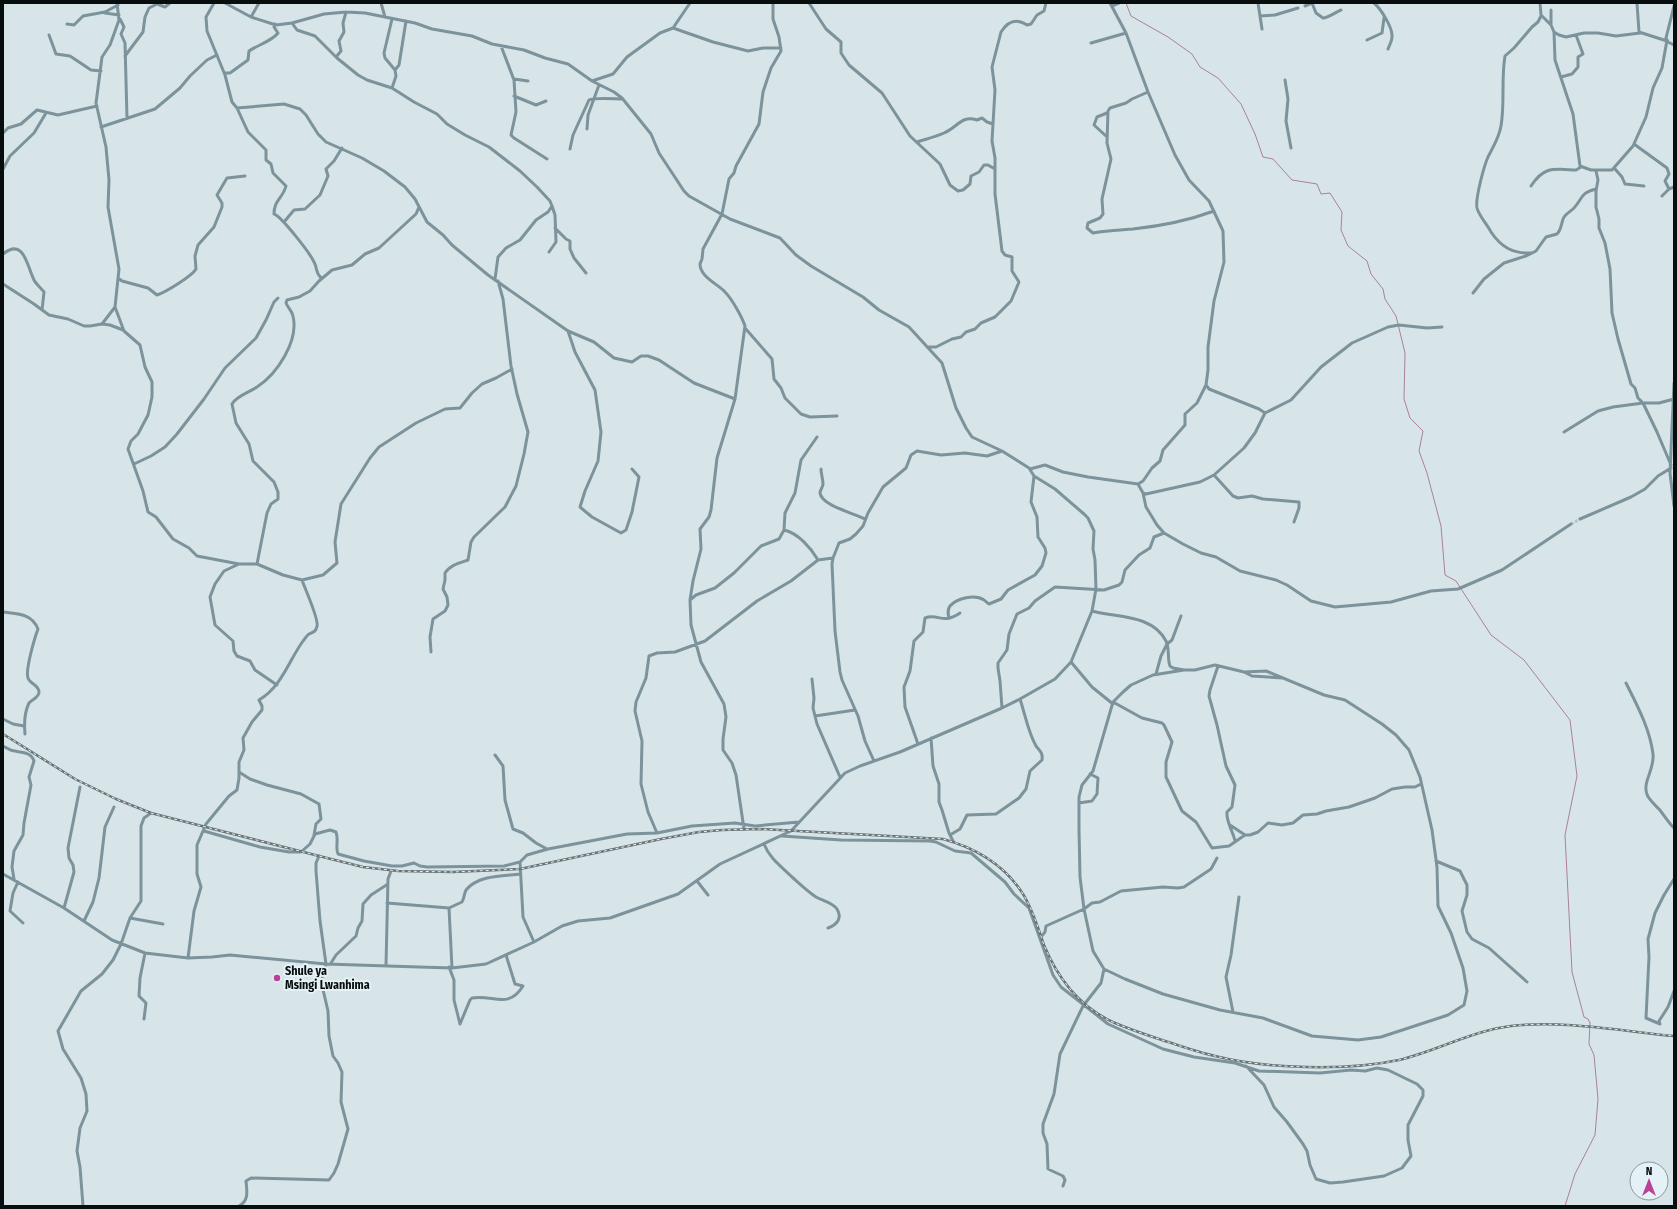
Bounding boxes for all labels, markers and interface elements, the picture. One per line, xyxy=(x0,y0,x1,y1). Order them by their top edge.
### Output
place label: Shule ya Msingi Lwanhima xyxy=(285,964,370,992)
marker: Shule ya Msingi Lwanhima xyxy=(272,973,282,983)
north arrow xyxy=(1629,1161,1669,1201)
text: N xyxy=(1646,1165,1652,1178)

